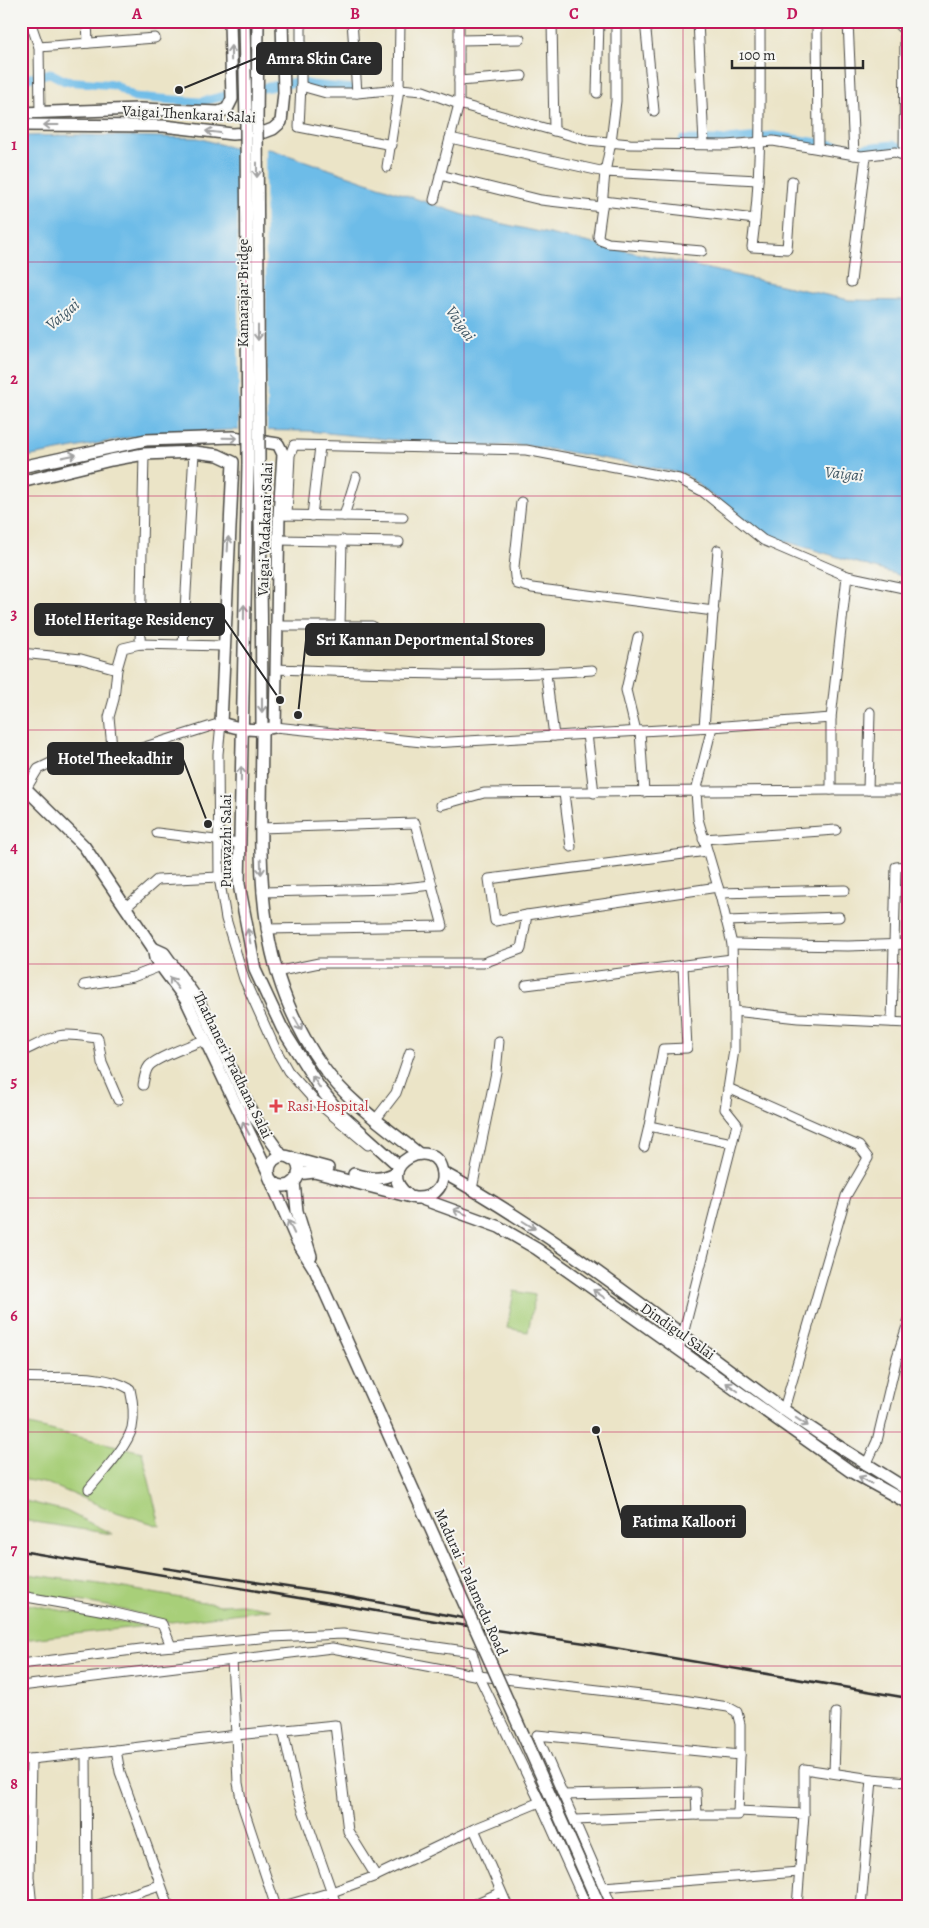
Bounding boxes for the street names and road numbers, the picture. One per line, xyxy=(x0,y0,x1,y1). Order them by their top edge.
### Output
street label: Vaigai Thenkarai Salai xyxy=(121,100,256,127)
street label: Kamarajar Bridge xyxy=(233,238,253,347)
street label: Vaigai Vadakarai Salai xyxy=(253,462,277,597)
street label: Puravazhi Salai xyxy=(216,794,236,888)
street label: Thathaneri Pradhana Salai xyxy=(189,988,277,1142)
street label: Dindigul Salai xyxy=(637,1298,719,1364)
street label: Madurai - Palamedu Road xyxy=(430,1505,513,1659)

